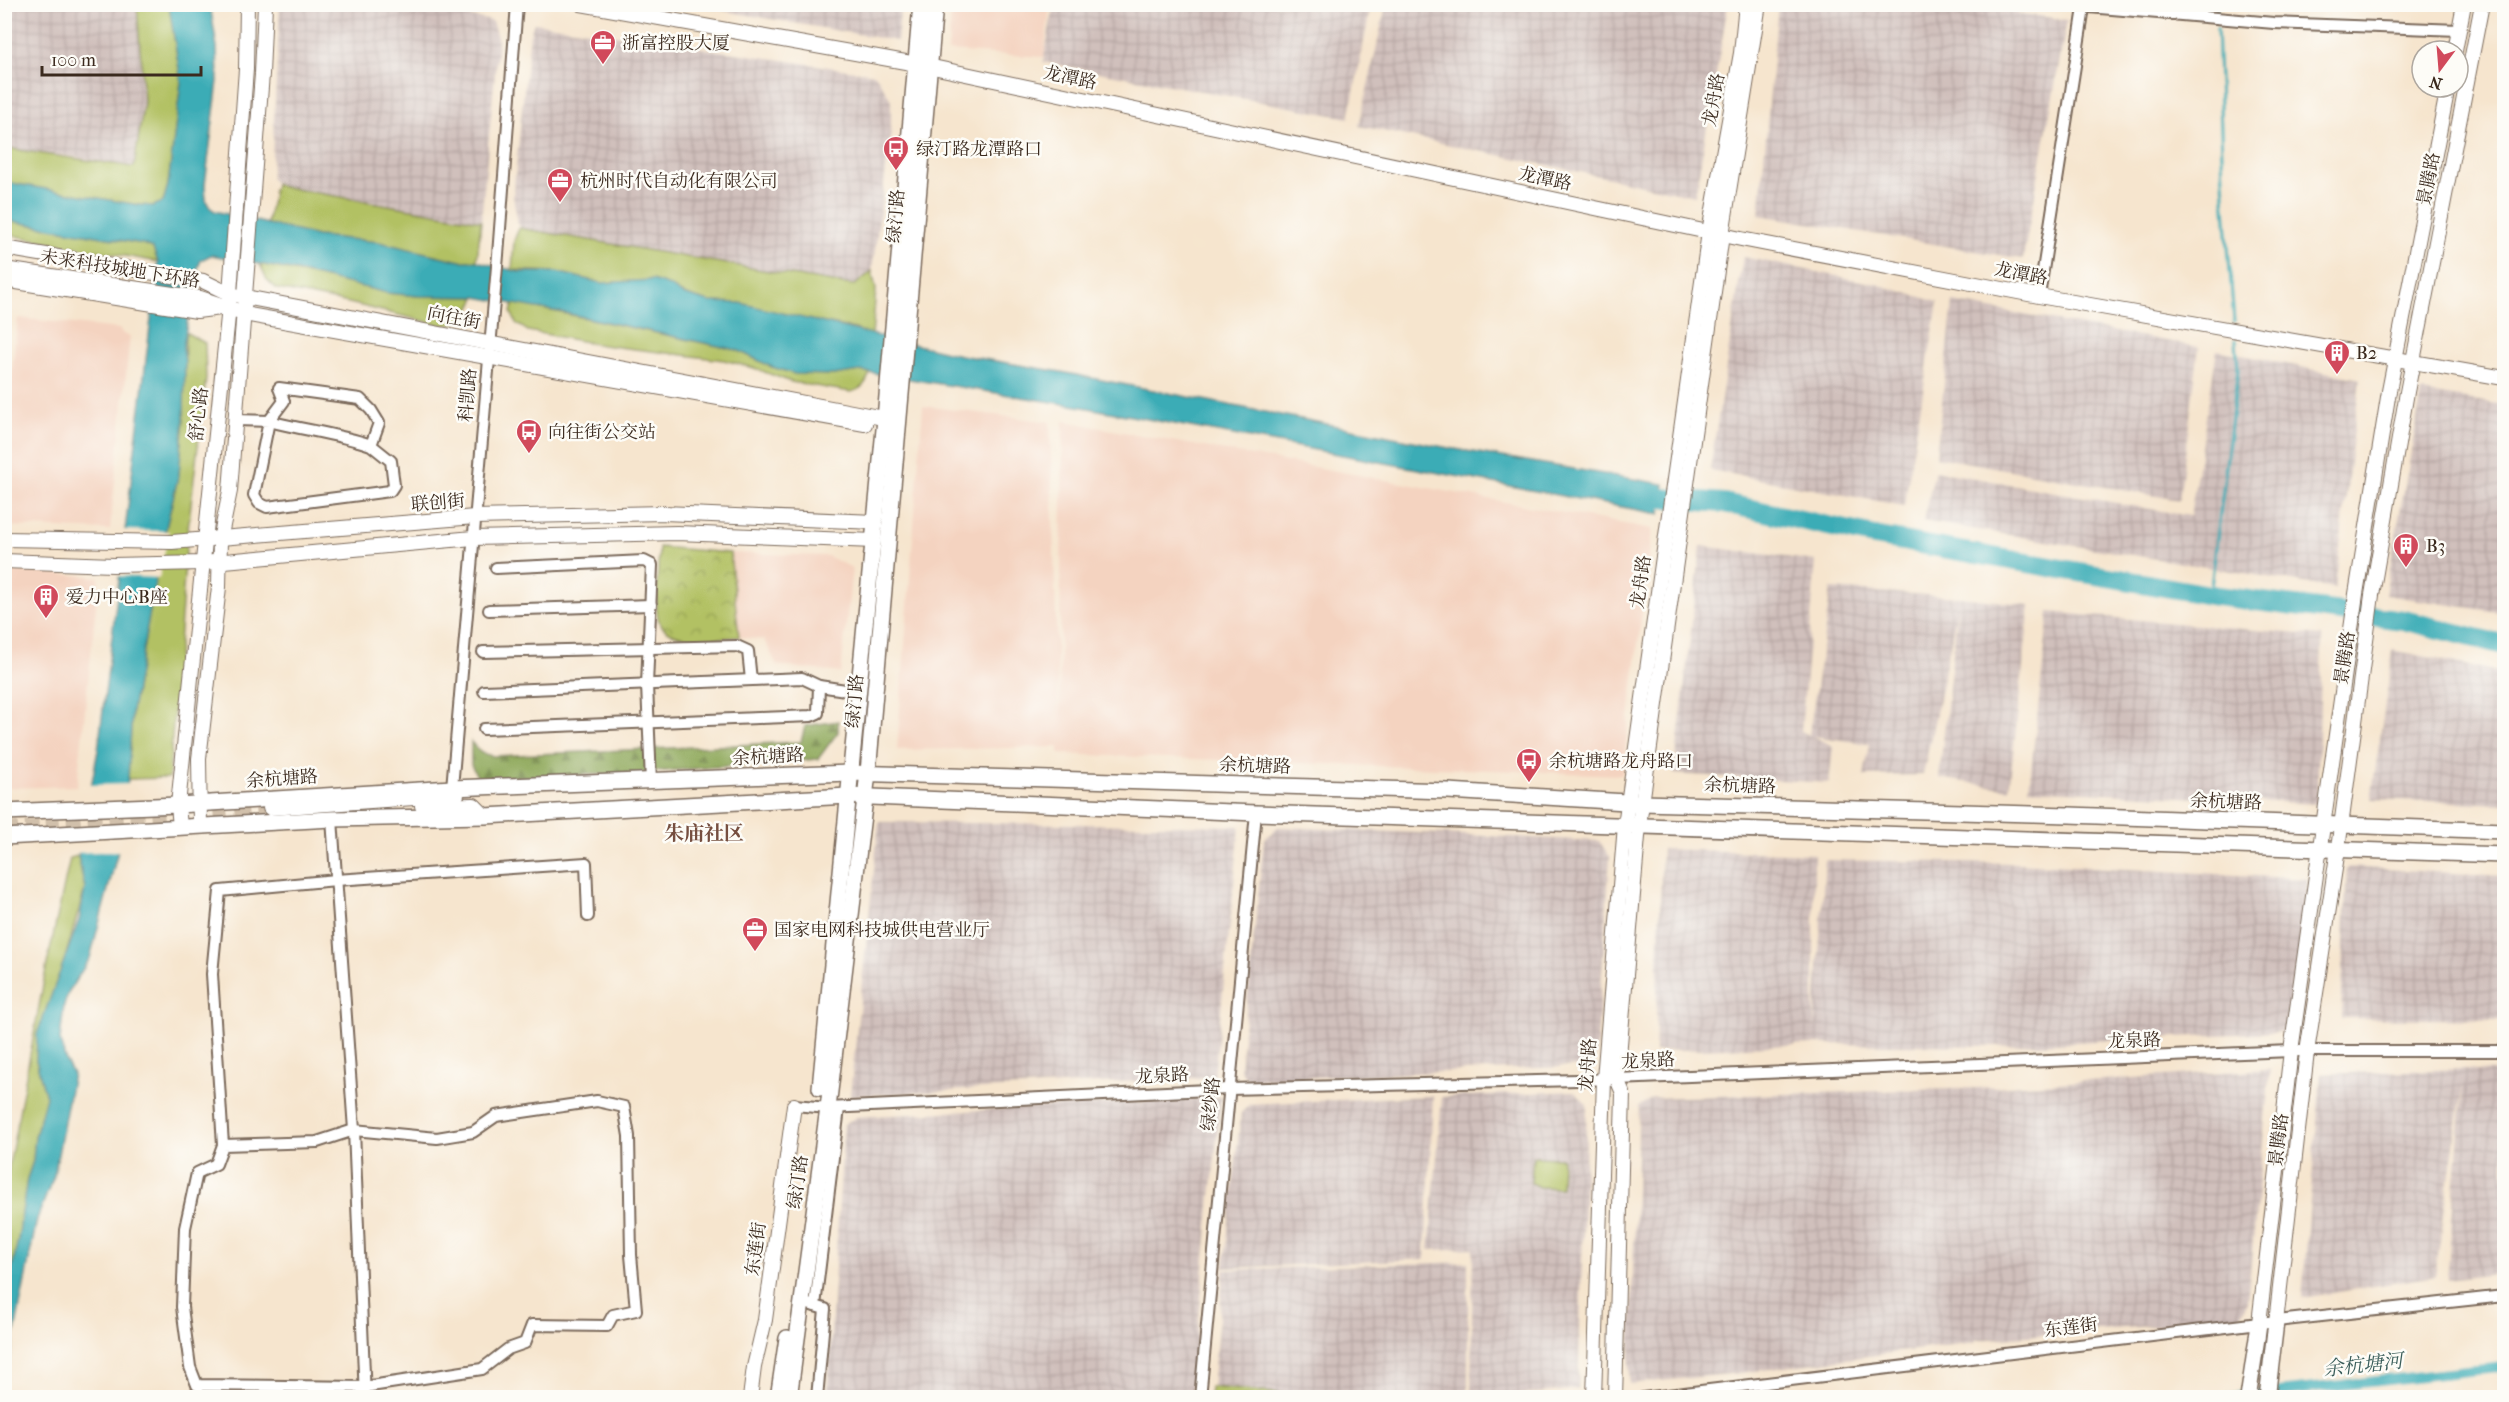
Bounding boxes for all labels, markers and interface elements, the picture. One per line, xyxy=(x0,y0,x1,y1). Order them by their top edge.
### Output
office icon: 浙富控股大厦 xyxy=(588,28,618,66)
place label: 浙富控股大厦 xyxy=(622,33,730,54)
scale bar xyxy=(42,39,201,77)
north arrow xyxy=(2410,39,2470,99)
text: 100 m xyxy=(51,50,96,71)
street label: 龙潭路 xyxy=(1041,62,1099,94)
street label: 龙舟路 xyxy=(1699,72,1729,128)
text: N xyxy=(2427,72,2444,94)
bus stop icon: 绿汀路龙潭路口 xyxy=(881,134,911,172)
place label: 绿汀路龙潭路口 xyxy=(916,139,1042,160)
street label: 景腾路 xyxy=(2414,150,2444,208)
street label: 龙潭路 xyxy=(1516,163,1574,195)
office icon: 杭州时代自动化有限公司 xyxy=(545,166,575,204)
place label: 杭州时代自动化有限公司 xyxy=(580,171,778,192)
street label: 绿汀路 xyxy=(883,188,909,244)
street label: 未来科技城地下环路 xyxy=(38,246,202,292)
street label: 龙潭路 xyxy=(1992,259,2050,289)
street label: 向往街 xyxy=(425,303,483,333)
building icon: B2 xyxy=(2322,338,2352,376)
place label: B2 xyxy=(2356,343,2377,364)
street label: 科凯路 xyxy=(455,367,481,423)
street label: 舒心路 xyxy=(186,386,212,442)
bus stop icon: 向往街公交站 xyxy=(514,417,544,455)
place label: 向往街公交站 xyxy=(548,422,656,443)
street label: 联创街 xyxy=(410,490,466,516)
building icon: B3 xyxy=(2391,531,2421,569)
place label: B3 xyxy=(2426,536,2445,557)
street label: 龙舟路 xyxy=(1627,554,1655,610)
building icon: 爱力中心B座 xyxy=(31,582,61,620)
place label: 爱力中心B座 xyxy=(66,587,168,608)
street label: 景腾路 xyxy=(2331,630,2359,686)
street label: 绿汀路 xyxy=(842,673,868,729)
street label: 余杭塘路 xyxy=(731,745,805,769)
bus stop icon: 余杭塘路龙舟路口 xyxy=(1514,746,1544,784)
place label: 余杭塘路龙舟路口 xyxy=(1549,751,1693,772)
street label: 余杭塘路 xyxy=(1219,754,1291,778)
street label: 余杭塘路 xyxy=(245,766,319,792)
street label: 余杭塘路 xyxy=(1704,774,1776,798)
street label: 余杭塘路 xyxy=(2190,790,2262,814)
district label: 朱庙社区 xyxy=(664,822,744,845)
office icon: 国家电网科技城供电营业厅 xyxy=(740,915,770,953)
place label: 国家电网科技城供电营业厅 xyxy=(774,920,990,941)
street label: 龙泉路 xyxy=(2107,1030,2161,1052)
street label: 龙舟路 xyxy=(1575,1037,1601,1093)
street label: 龙泉路 xyxy=(1620,1049,1676,1073)
street label: 龙泉路 xyxy=(1134,1064,1190,1088)
street label: 绿纱路 xyxy=(1198,1076,1224,1132)
street label: 景腾路 xyxy=(2265,1112,2293,1168)
street label: 绿汀路 xyxy=(784,1154,812,1210)
street label: 东莲街 xyxy=(742,1221,770,1277)
street label: 东莲街 xyxy=(2043,1314,2099,1342)
water label: 余杭塘河 xyxy=(2322,1349,2407,1381)

